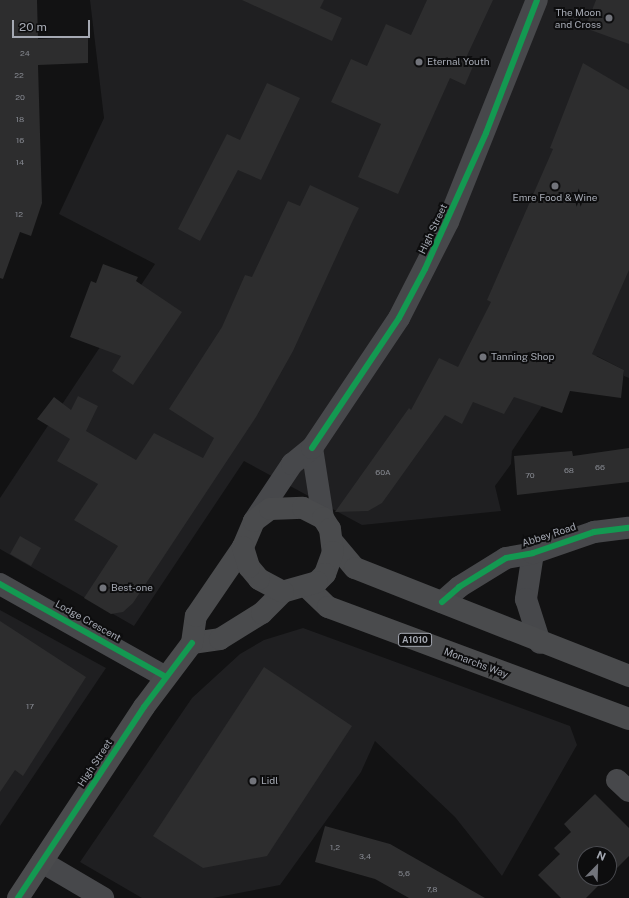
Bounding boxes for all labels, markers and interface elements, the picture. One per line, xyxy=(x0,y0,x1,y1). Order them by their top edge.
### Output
place label: The Moon and Cross xyxy=(555,6,601,30)
scale bar xyxy=(14,12,92,38)
marker: The Moon and Cross xyxy=(604,13,614,23)
text: 20 m xyxy=(19,20,47,34)
house number: 24 xyxy=(20,49,30,59)
place label: Eternal Youth xyxy=(427,56,490,68)
marker: Eternal Youth xyxy=(414,57,424,67)
house number: 22 xyxy=(14,71,24,81)
house number: 20 xyxy=(15,93,25,103)
house number: 18 xyxy=(16,115,24,125)
house number: 16 xyxy=(16,136,24,146)
house number: 14 xyxy=(16,158,24,168)
marker: Emre Food & Wine xyxy=(550,181,560,191)
place label: Emre Food & Wine xyxy=(512,192,598,204)
street label: High Street xyxy=(416,202,450,256)
house number: 12 xyxy=(15,210,23,220)
place label: Tanning Shop xyxy=(491,351,554,363)
marker: Tanning Shop xyxy=(478,352,488,362)
house number: 66 xyxy=(595,463,605,473)
house number: 68 xyxy=(564,466,574,476)
house number: 60A xyxy=(375,468,391,478)
house number: 70 xyxy=(525,471,535,481)
street label: Abbey Road xyxy=(520,521,578,549)
place label: Best-one xyxy=(111,582,153,594)
marker: Best-one xyxy=(98,583,108,593)
street label: Lodge Crescent xyxy=(53,598,123,644)
road number: A1010 xyxy=(398,633,432,647)
street label: Monarchs Way xyxy=(442,645,510,681)
house number: 17 xyxy=(26,702,34,712)
street label: High Street xyxy=(75,737,115,789)
place label: Lidl xyxy=(261,775,278,787)
marker: Lidl xyxy=(248,776,258,786)
house number: 1,2 xyxy=(330,843,340,853)
north arrow xyxy=(577,846,617,886)
text: N xyxy=(595,849,608,863)
house number: 3,4 xyxy=(359,852,371,862)
house number: 5,6 xyxy=(398,869,410,879)
house number: 7,8 xyxy=(427,885,437,895)

